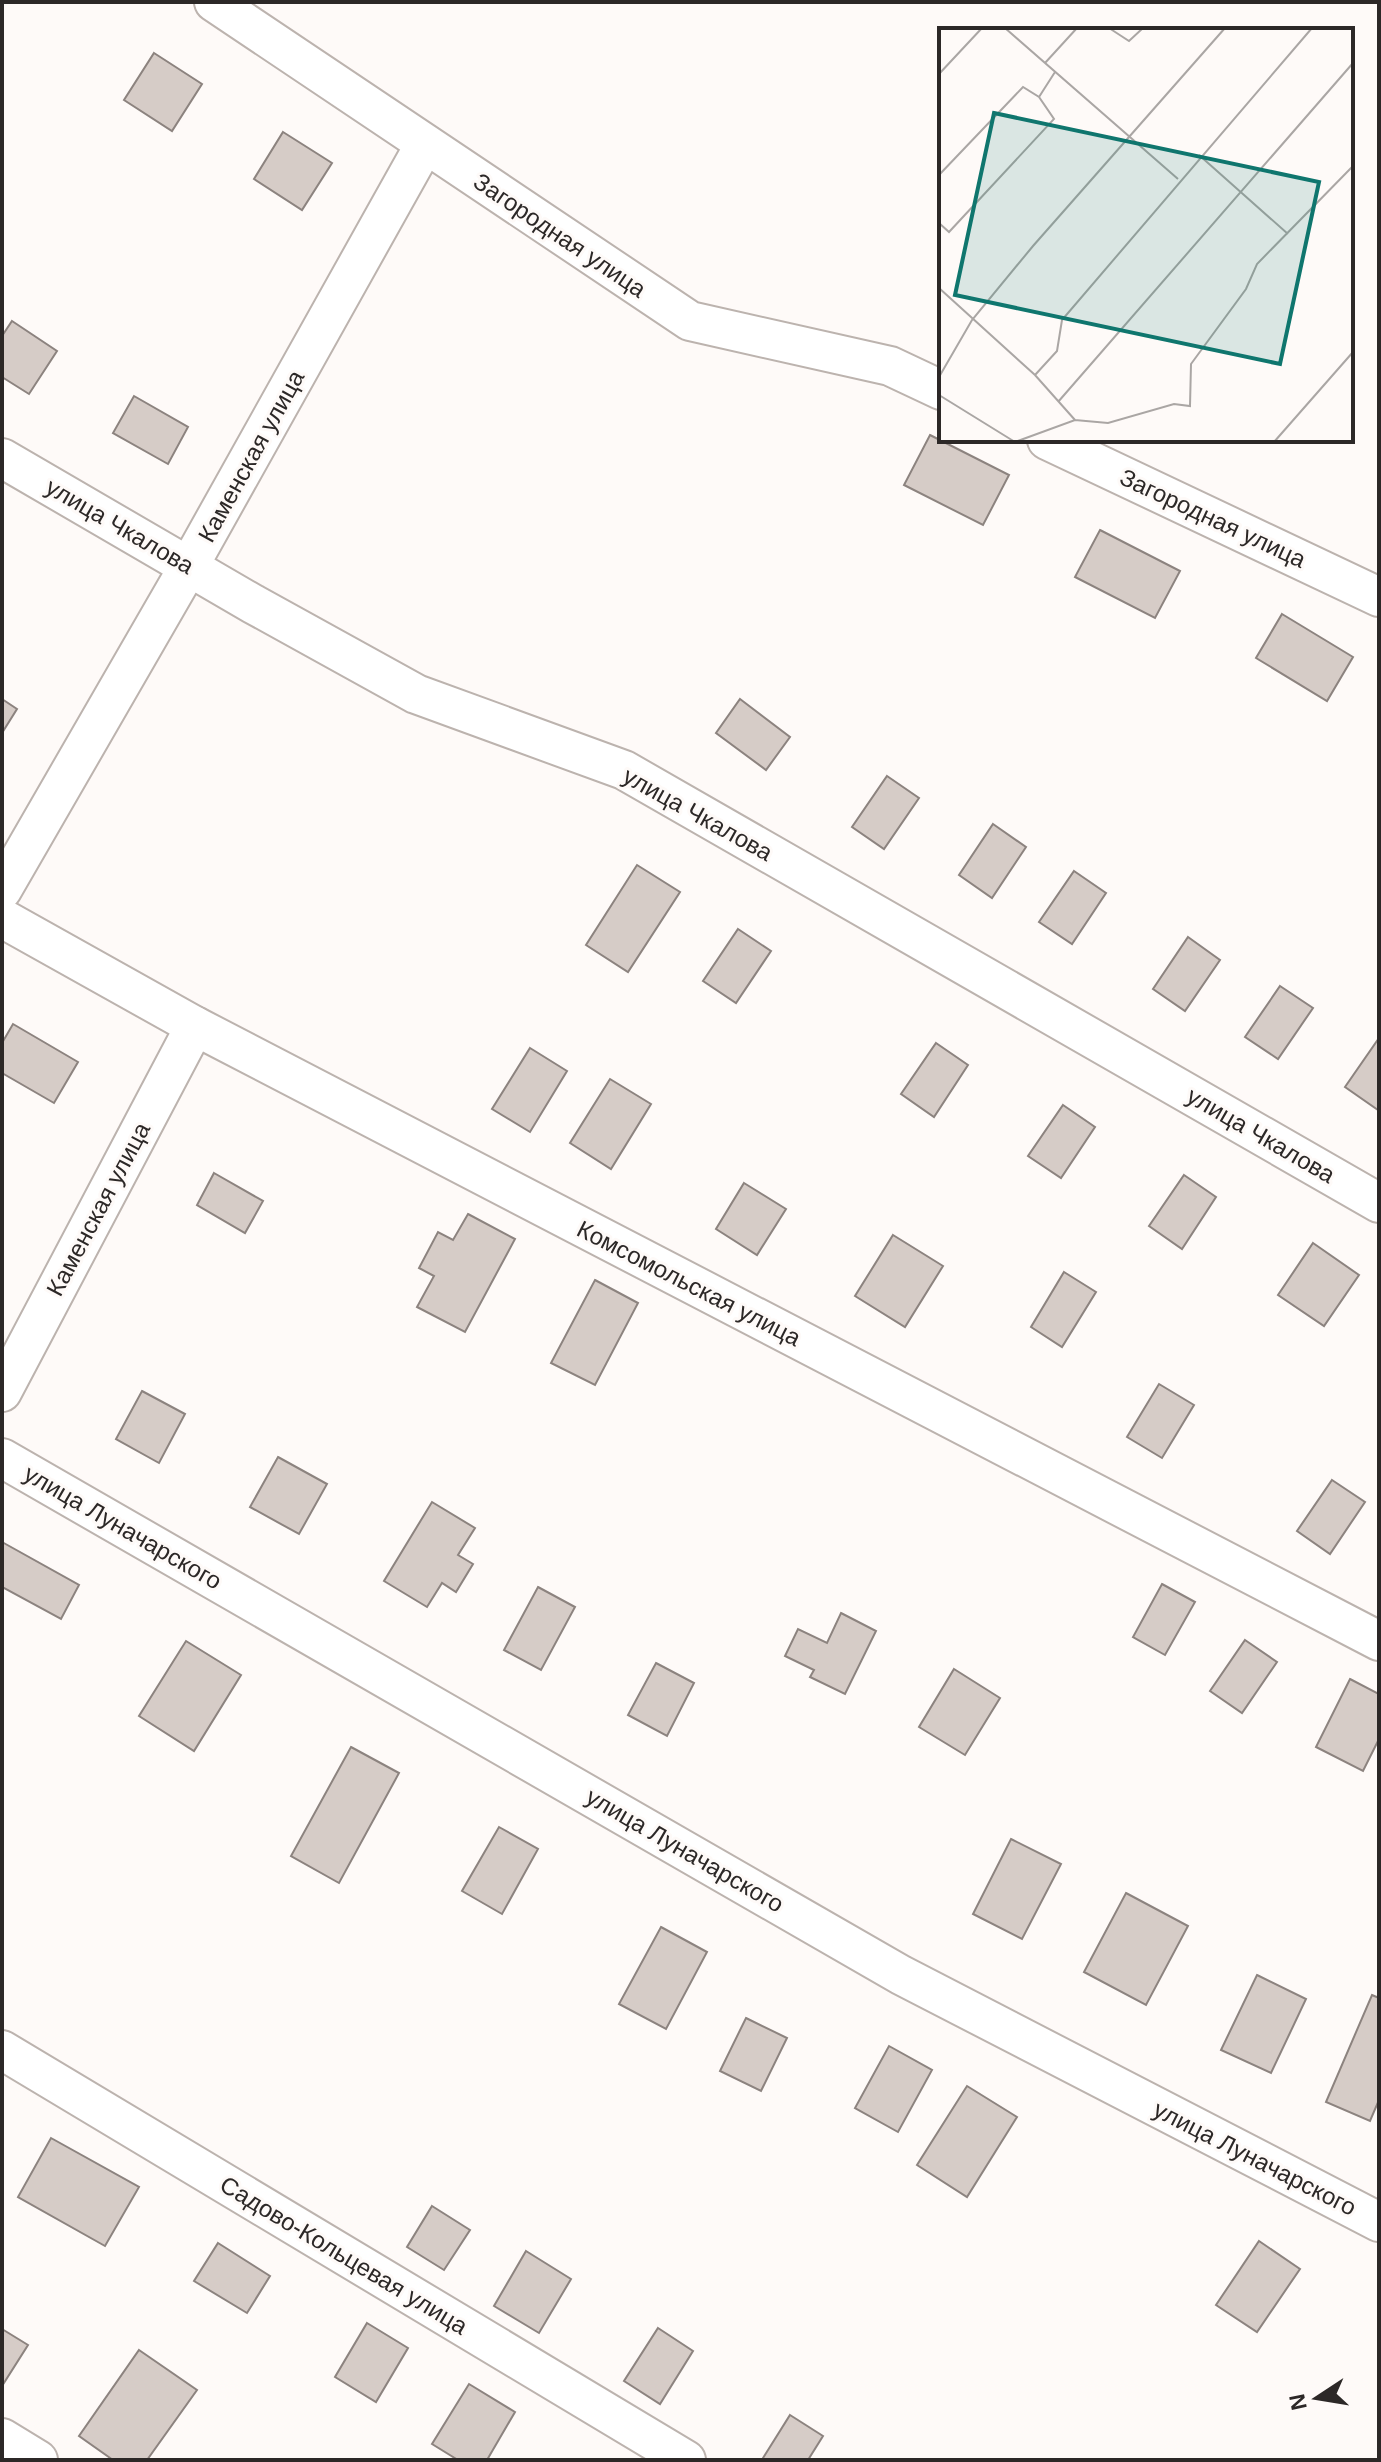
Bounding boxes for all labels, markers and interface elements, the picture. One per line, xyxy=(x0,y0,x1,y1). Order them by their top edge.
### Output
inset map xyxy=(939,28,1353,442)
street label: Загородная улица xyxy=(469,167,652,303)
street label: Каменская улица xyxy=(193,365,310,547)
street label: Загородная улица xyxy=(1116,463,1311,573)
street label: улица Чкалова xyxy=(41,473,199,580)
street label: улица Чкалова xyxy=(619,762,778,866)
street label: улица Чкалова xyxy=(1182,1082,1340,1189)
street label: Каменская улица xyxy=(41,1117,155,1300)
street label: Комсомольская улица xyxy=(573,1215,806,1351)
street label: улица Луначарского xyxy=(19,1459,227,1595)
street label: улица Луначарского xyxy=(581,1782,789,1918)
street label: улица Луначарского xyxy=(1149,2095,1361,2221)
street label: Садово-Кольцевая улица xyxy=(215,2170,473,2340)
north arrow xyxy=(1277,2358,1357,2438)
text: N xyxy=(1284,2392,1312,2412)

